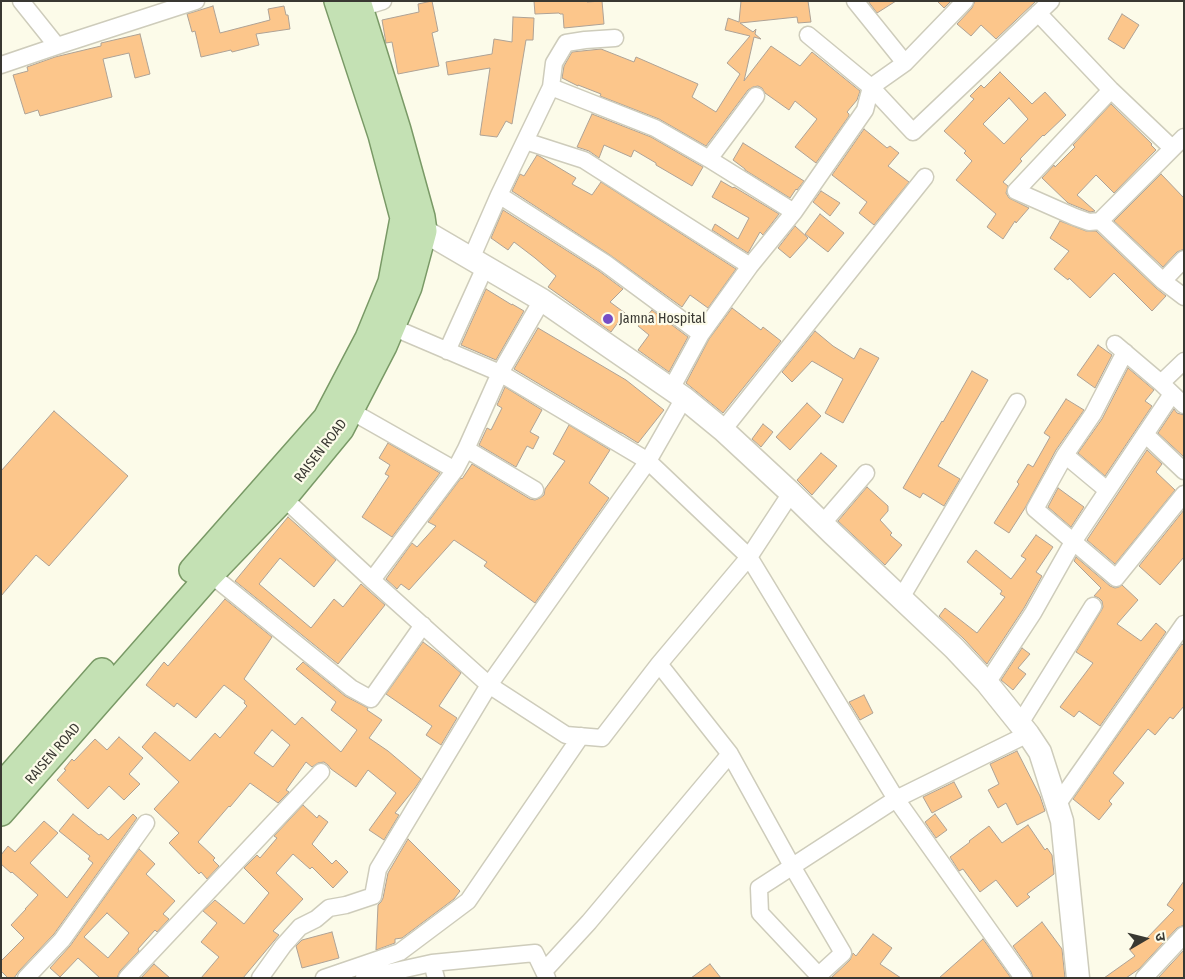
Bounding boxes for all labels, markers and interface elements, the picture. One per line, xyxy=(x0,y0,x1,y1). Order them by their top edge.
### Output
place label: Jamna Hospital xyxy=(619,311,706,327)
marker: Jamna Hospital xyxy=(601,312,615,326)
street label: RAISEN ROAD xyxy=(291,416,351,486)
street label: RAISEN ROAD xyxy=(22,720,84,788)
north arrow xyxy=(1120,914,1170,964)
text: उ xyxy=(1151,932,1169,942)

